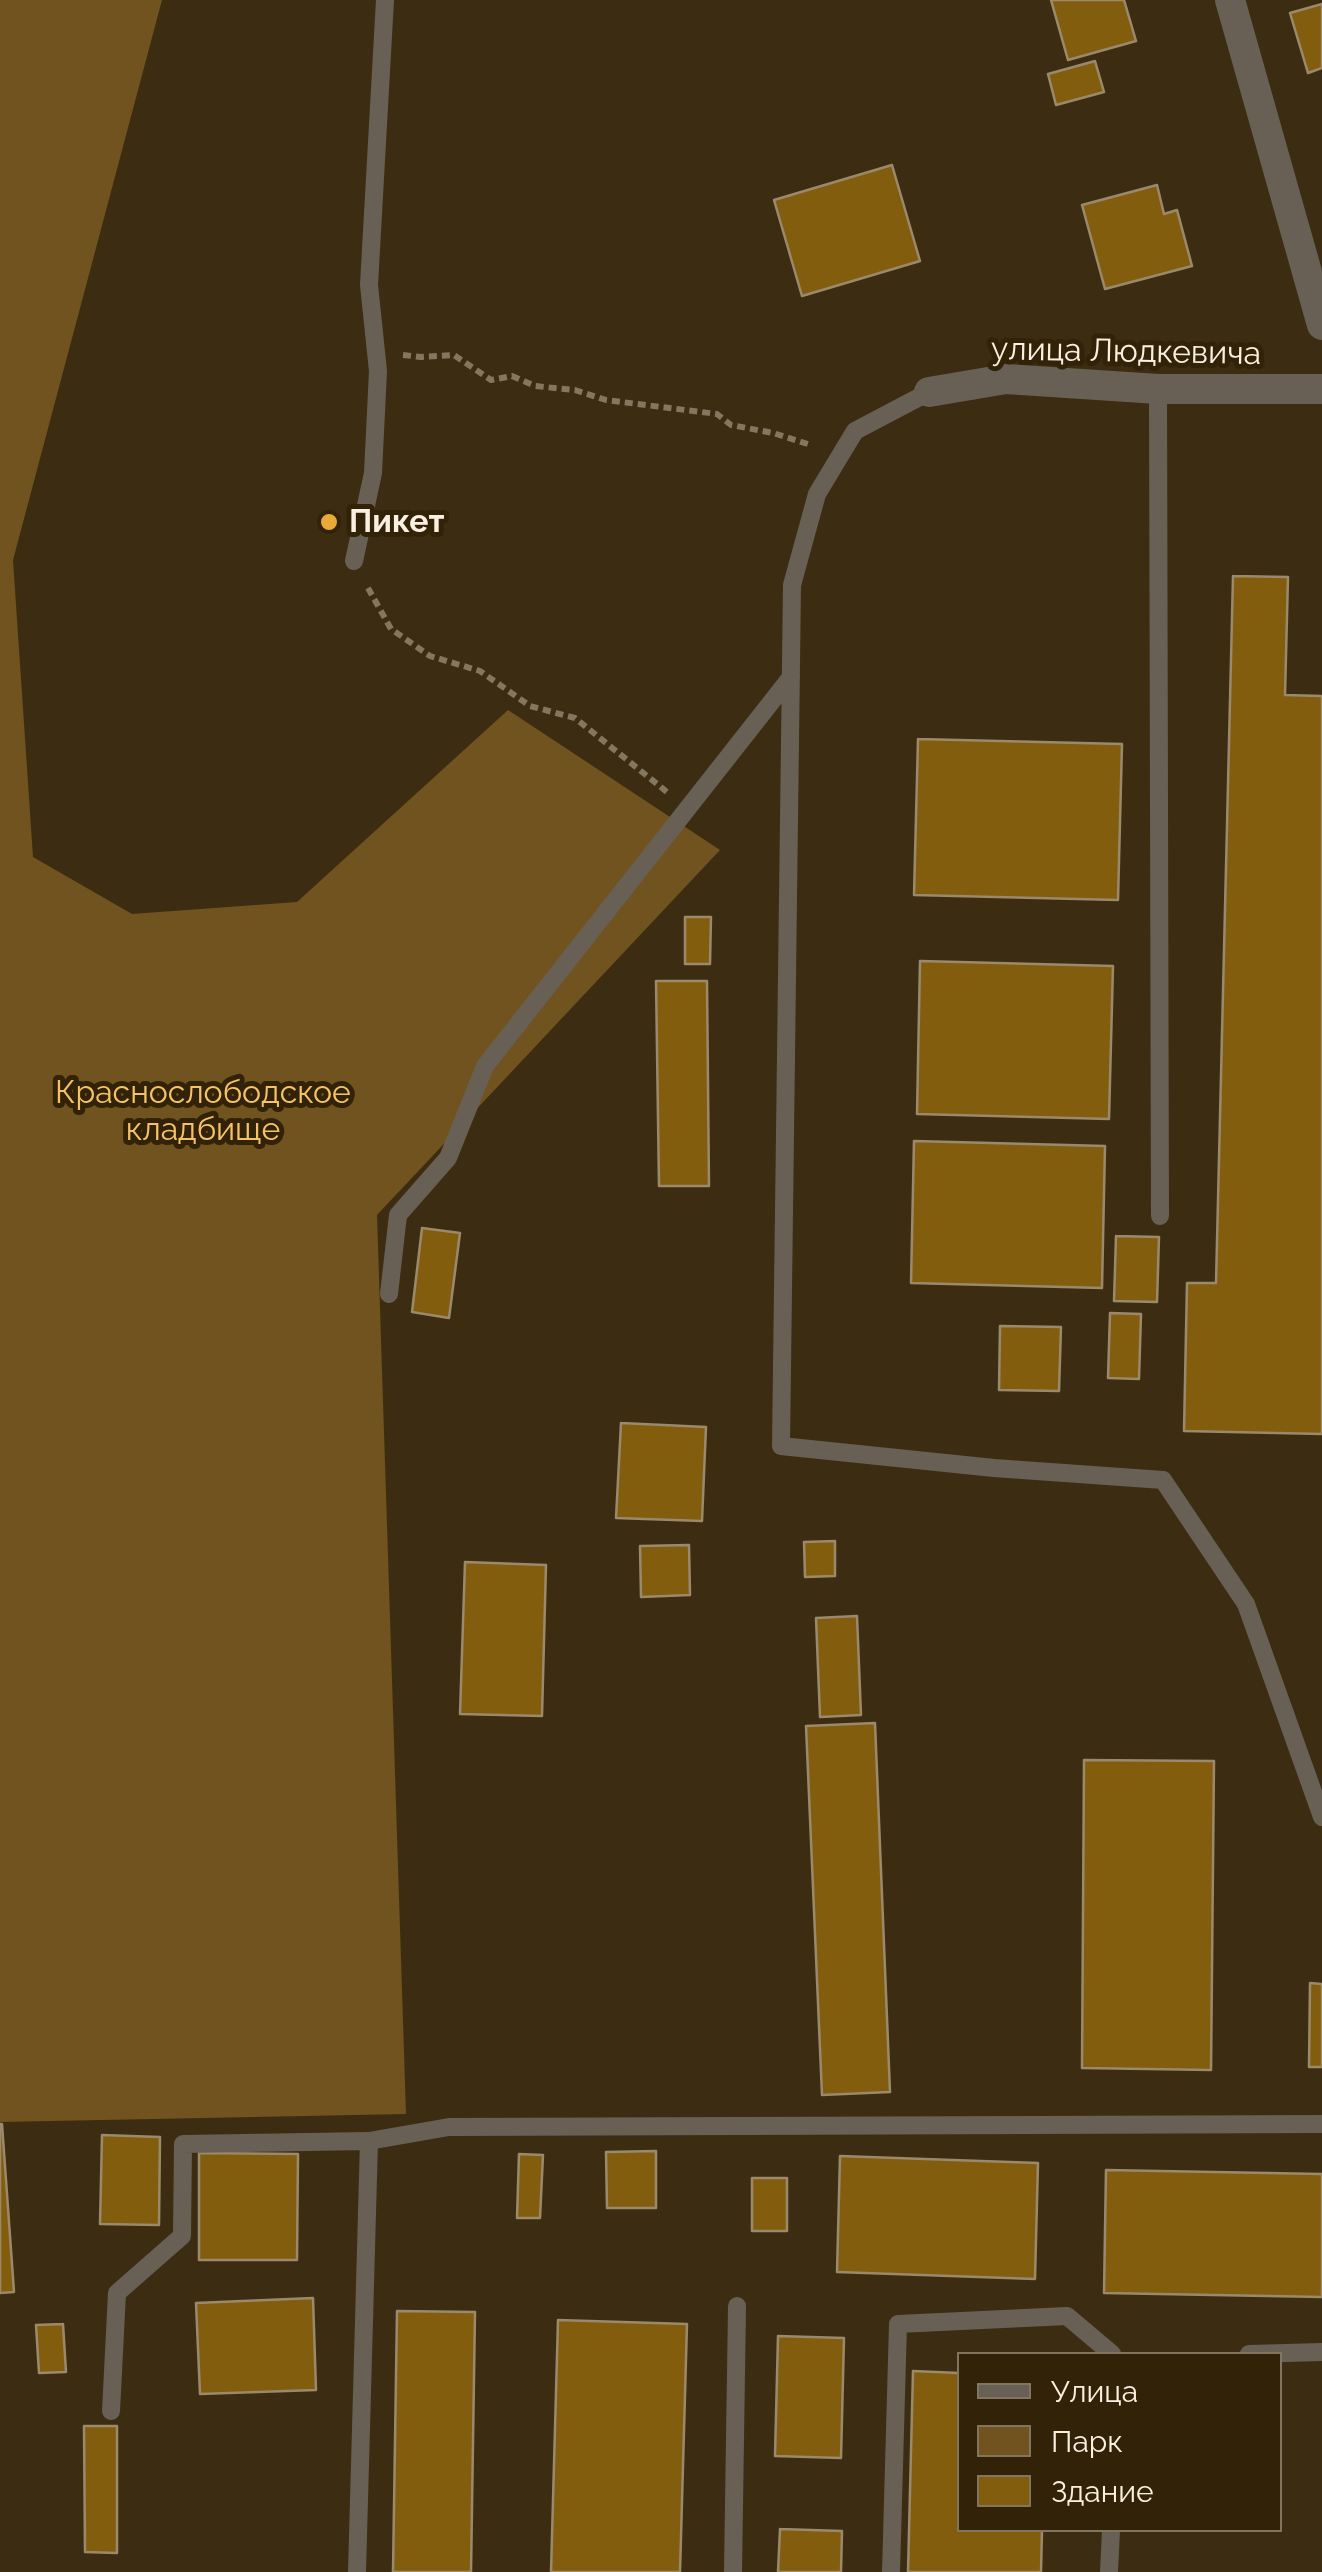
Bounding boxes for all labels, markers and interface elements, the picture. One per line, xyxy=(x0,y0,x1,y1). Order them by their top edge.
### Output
street label: улица Людкевича xyxy=(991,330,1261,374)
place label: Пикет xyxy=(349,503,444,541)
marker: Пикет xyxy=(318,511,340,533)
park label: Краснослободское кладбище xyxy=(55,1074,351,1149)
legend xyxy=(957,2352,1282,2532)
text: Улица xyxy=(1051,2374,1138,2409)
text: Парк xyxy=(1051,2424,1123,2459)
text: Здание xyxy=(1051,2474,1154,2509)

